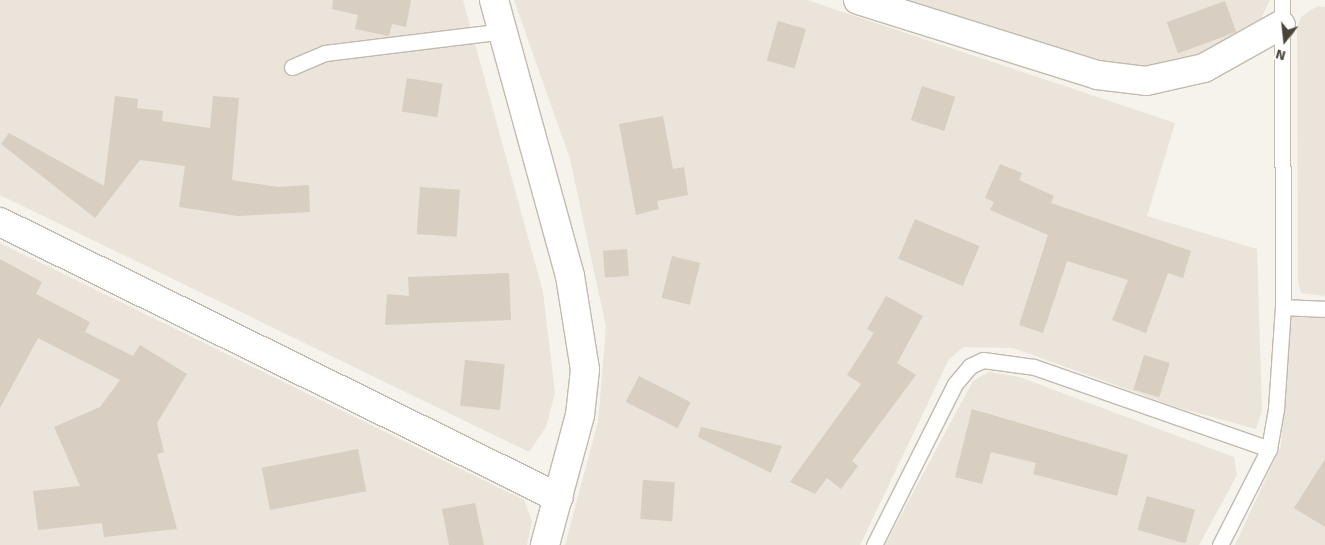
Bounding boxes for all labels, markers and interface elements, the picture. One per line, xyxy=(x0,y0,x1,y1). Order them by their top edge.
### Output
north arrow xyxy=(1260,15,1310,65)
text: N xyxy=(1274,45,1288,64)

